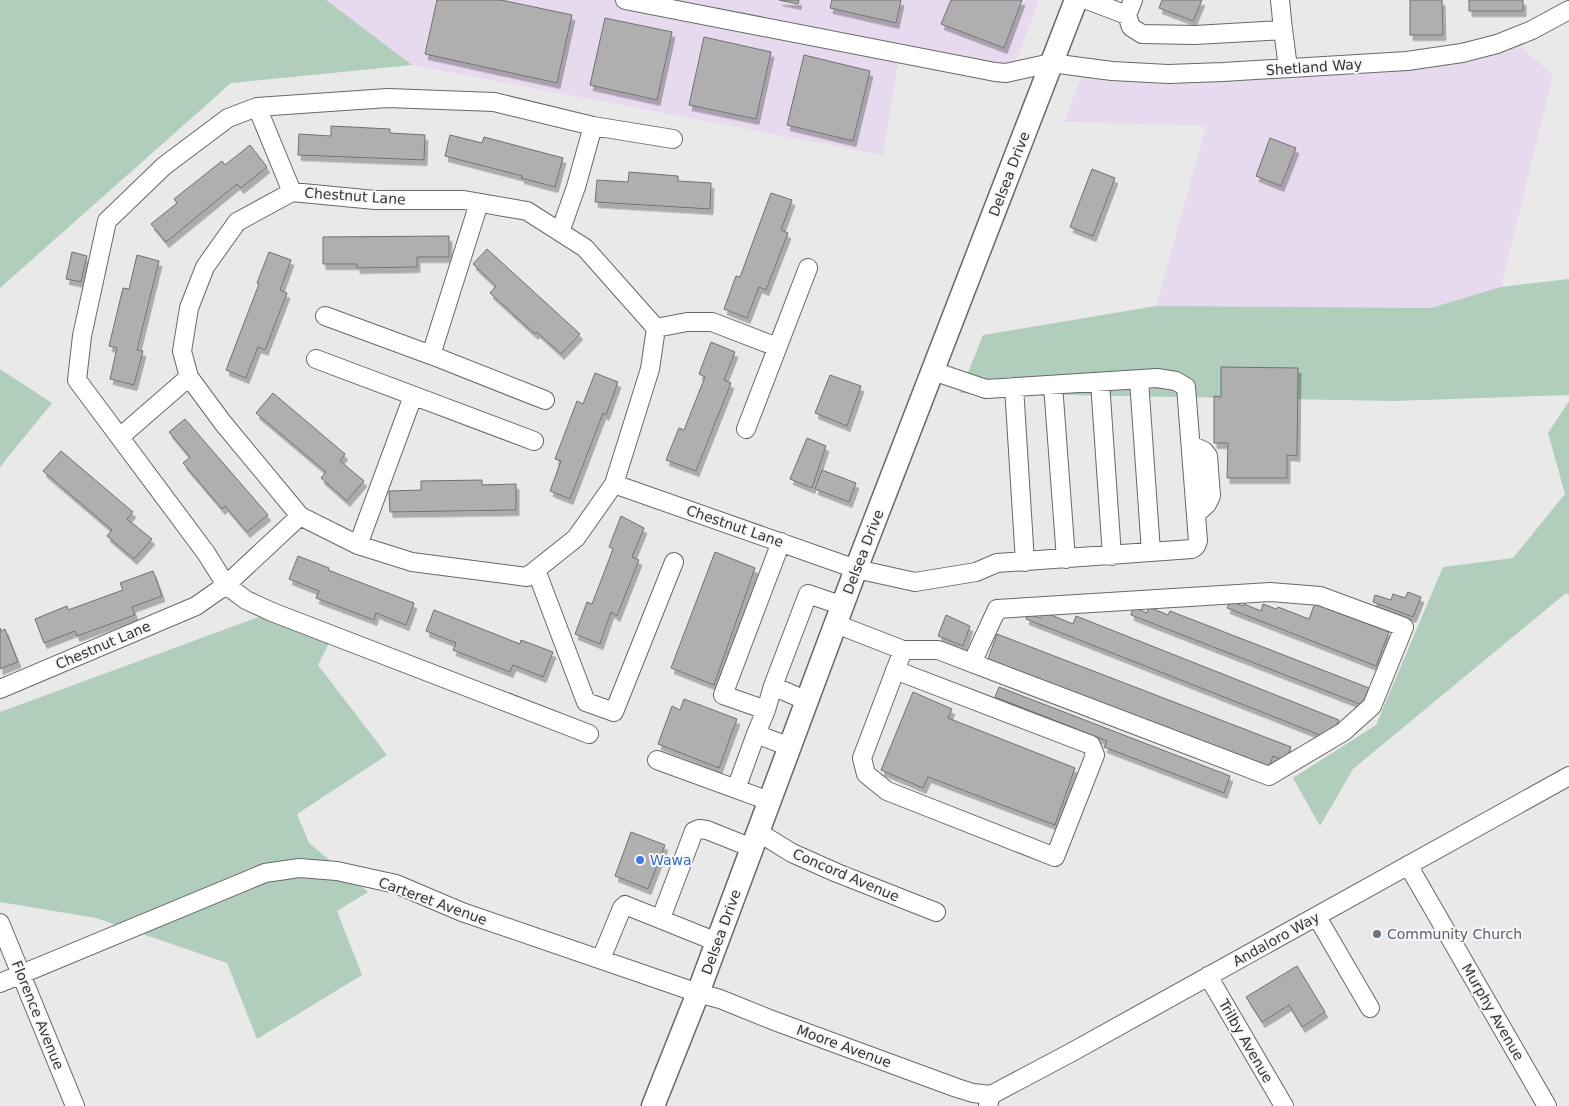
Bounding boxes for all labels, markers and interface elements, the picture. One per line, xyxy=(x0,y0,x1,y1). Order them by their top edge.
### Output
street label: Shetland Way xyxy=(1265,56,1363,78)
street label: Delsea Drive xyxy=(985,129,1033,219)
street label: Chestnut Lane xyxy=(304,184,406,208)
street label: Chestnut Lane xyxy=(684,502,786,550)
street label: Delsea Drive xyxy=(839,507,887,597)
street label: Chestnut Lane xyxy=(53,618,153,672)
street label: Concord Avenue xyxy=(790,845,902,905)
place label: Wawa xyxy=(650,852,692,868)
marker: Wawa xyxy=(634,854,646,866)
street label: Carteret Avenue xyxy=(377,874,489,928)
street label: Delsea Drive xyxy=(698,887,744,977)
street label: Andaloro Way xyxy=(1230,909,1322,969)
place label: Community Church xyxy=(1387,926,1522,942)
marker: Community Church xyxy=(1371,928,1383,940)
street label: Florence Avenue xyxy=(9,958,67,1072)
street label: Murphy Avenue xyxy=(1459,961,1527,1063)
street label: Trilby Avenue xyxy=(1215,996,1276,1086)
street label: Moore Avenue xyxy=(794,1021,894,1071)

